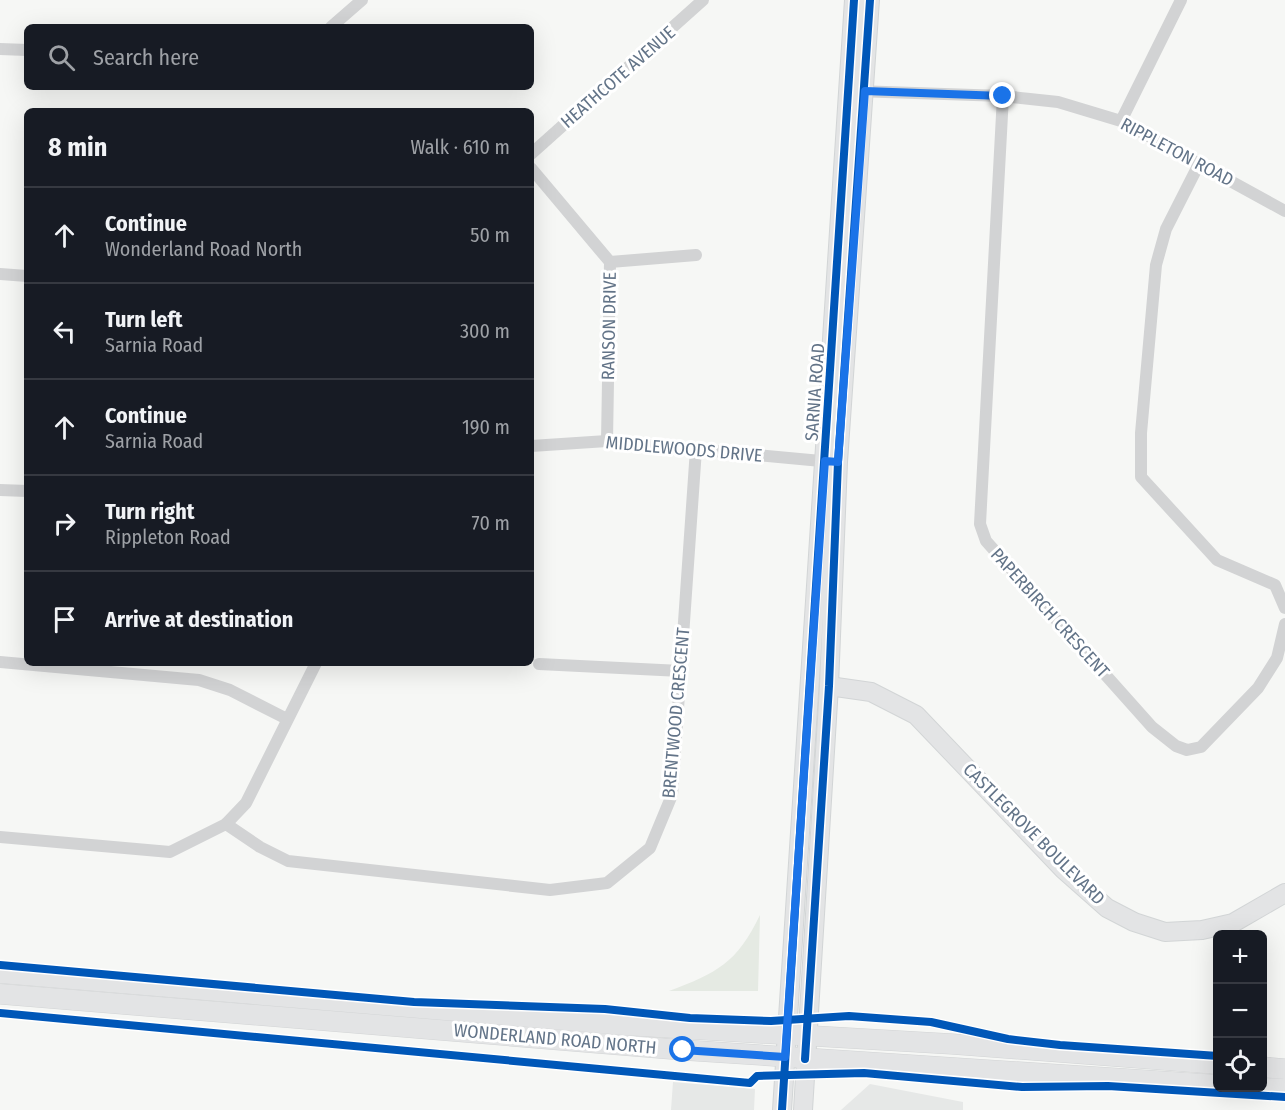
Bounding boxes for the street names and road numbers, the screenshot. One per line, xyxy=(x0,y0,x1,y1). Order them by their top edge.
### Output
street label: HEATHCOTE AVENUE xyxy=(556,21,680,133)
street label: RIPPLETON ROAD xyxy=(1117,113,1237,191)
street label: RANSON DRIVE xyxy=(597,272,621,380)
street label: SARNIA ROAD xyxy=(801,342,829,442)
street label: MIDDLEWOODS DRIVE xyxy=(605,431,763,467)
street label: PAPERBIRCH CRESCENT xyxy=(986,544,1114,683)
street label: BRENTWOOD CRESCENT xyxy=(658,626,694,799)
street label: CASTLEGROVE BOULEVARD xyxy=(959,759,1109,909)
street label: WONDERLAND ROAD NORTH xyxy=(453,1019,657,1059)

